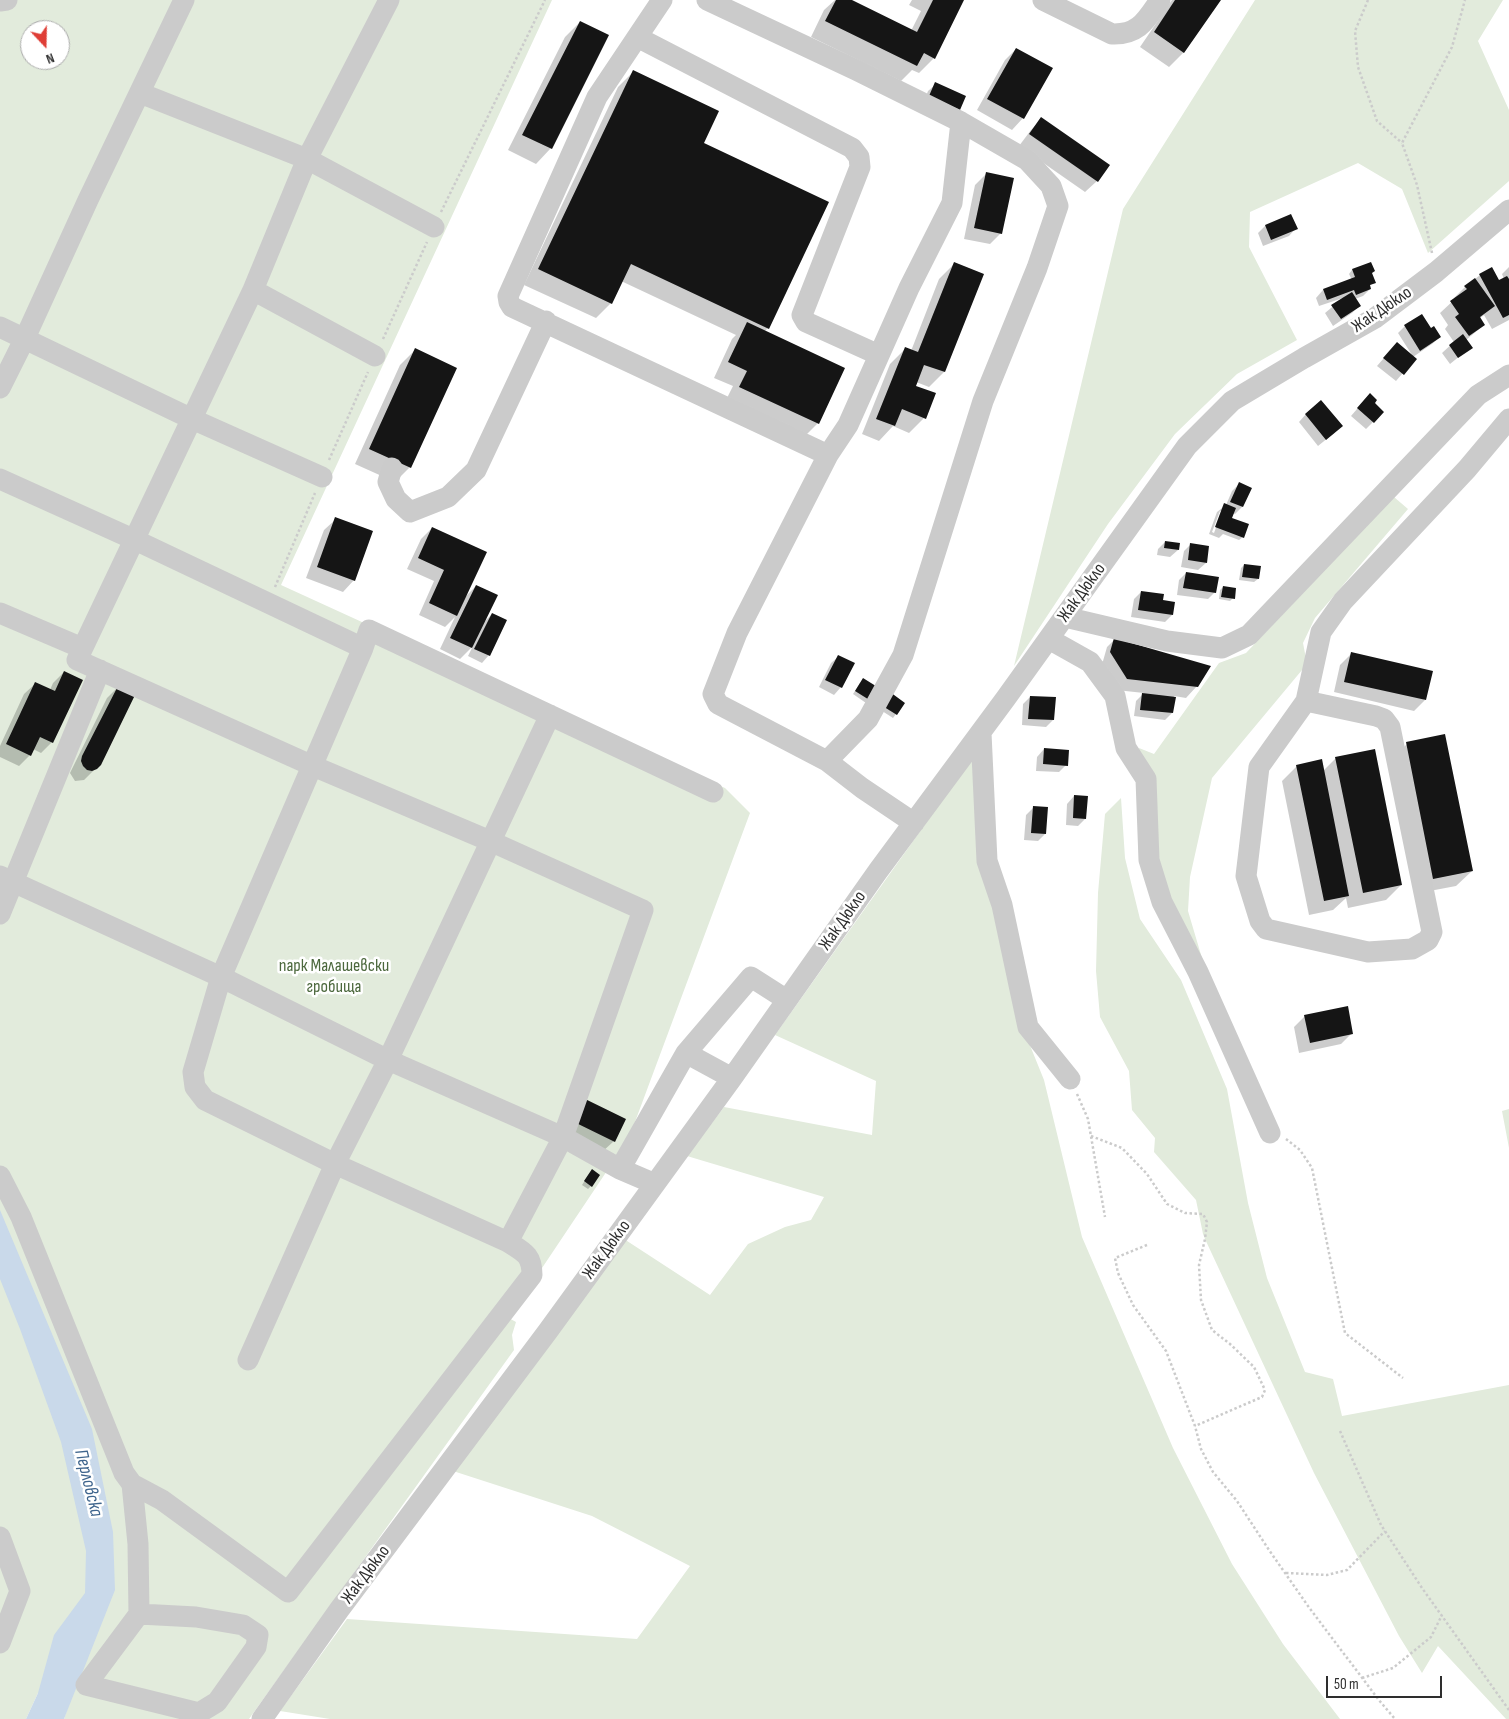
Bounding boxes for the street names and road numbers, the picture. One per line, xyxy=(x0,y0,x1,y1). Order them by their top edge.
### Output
street label: Жак Дюкло xyxy=(1348,282,1416,338)
street label: Жак Дюкло xyxy=(1053,559,1111,627)
street label: Жак Дюкло xyxy=(815,887,871,955)
street label: Жак Дюкло xyxy=(578,1216,636,1284)
street label: Жак Дюкло xyxy=(337,1541,395,1609)

